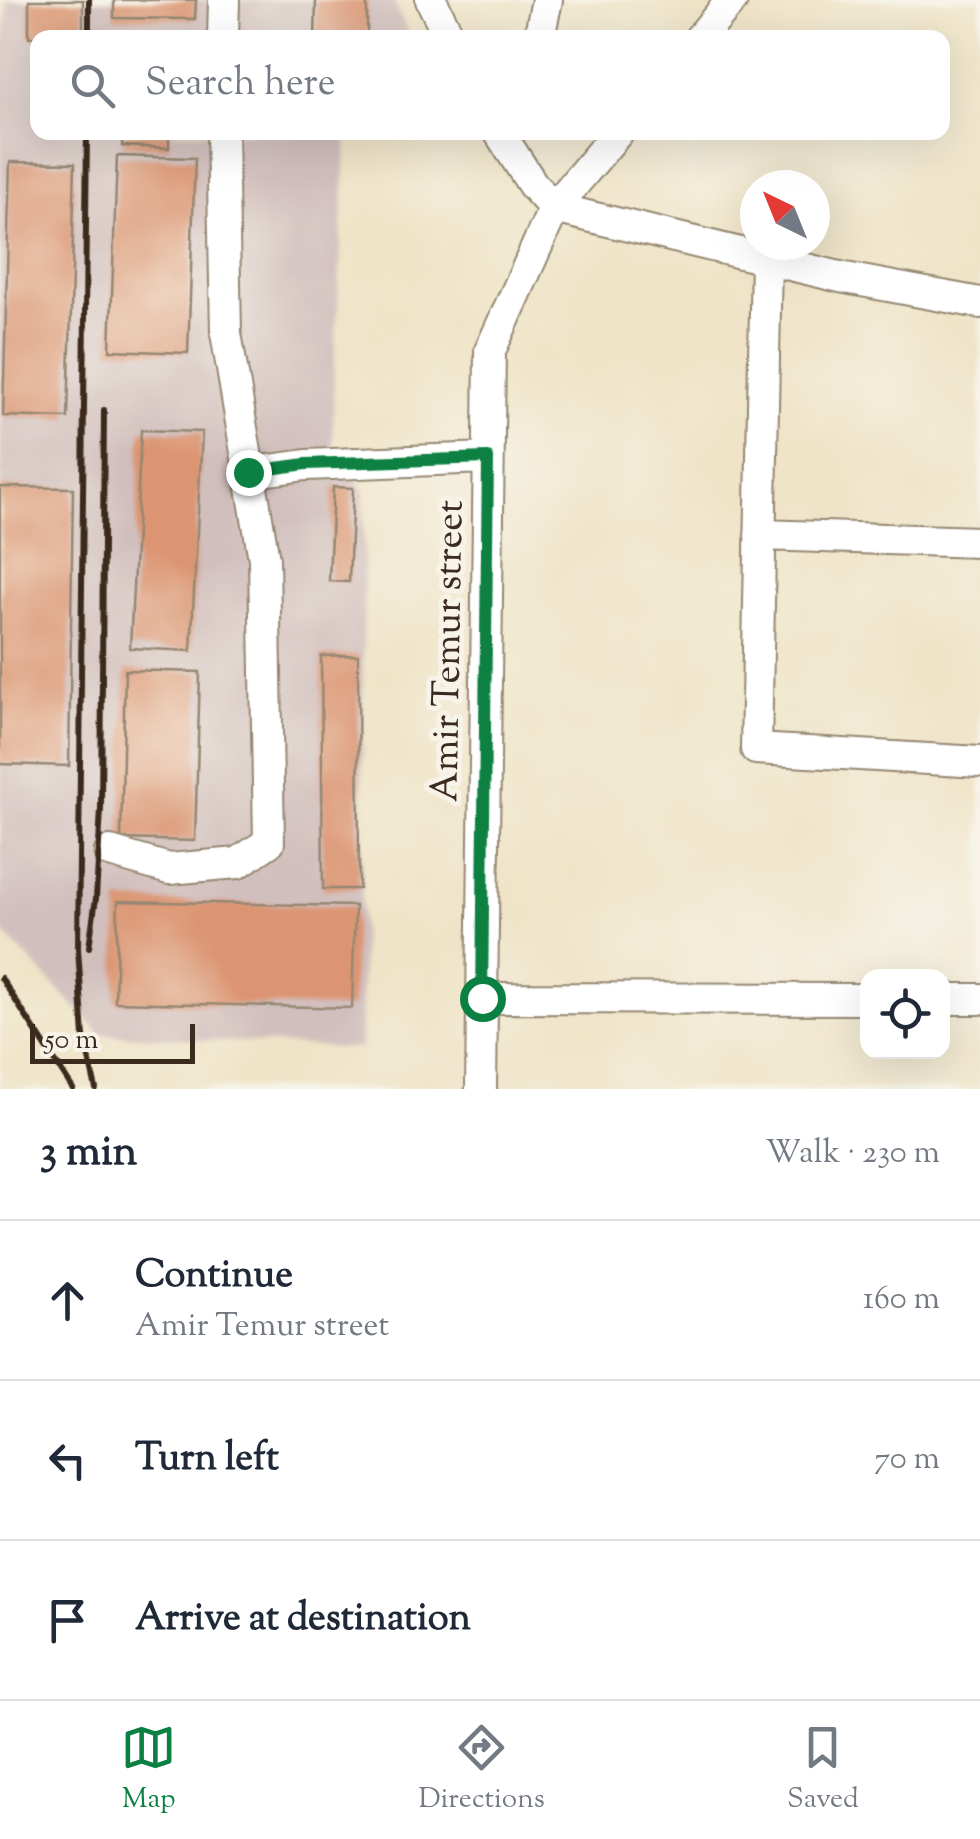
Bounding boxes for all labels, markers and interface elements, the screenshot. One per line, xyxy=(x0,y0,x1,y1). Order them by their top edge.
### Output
search box xyxy=(30,30,950,140)
icon: search xyxy=(65,58,120,113)
text: Search here xyxy=(145,58,336,112)
north arrow xyxy=(740,170,830,260)
route end xyxy=(226,450,272,496)
street label: Amir Temur street xyxy=(420,500,480,803)
map controls xyxy=(860,969,950,1059)
button: locate xyxy=(860,969,950,1059)
route start xyxy=(460,976,506,1022)
scale bar xyxy=(30,1019,195,1064)
text: 50 m xyxy=(45,1021,99,1061)
text: 3 min xyxy=(40,1124,137,1184)
text: Walk · 230 m xyxy=(765,1131,940,1177)
text: Continue xyxy=(135,1250,293,1304)
icon: ahead xyxy=(40,1273,95,1328)
text: 160 m xyxy=(863,1277,940,1323)
text: Amir Temur street xyxy=(135,1304,389,1350)
icon: left xyxy=(40,1433,95,1488)
text: Turn left xyxy=(135,1433,279,1487)
text: 70 m xyxy=(874,1437,940,1483)
icon: arrive xyxy=(40,1593,95,1648)
text: Arrive at destination xyxy=(135,1593,471,1647)
tab: Map xyxy=(121,1720,176,1820)
tab: Directions xyxy=(418,1720,545,1820)
tab: Saved xyxy=(787,1720,859,1820)

